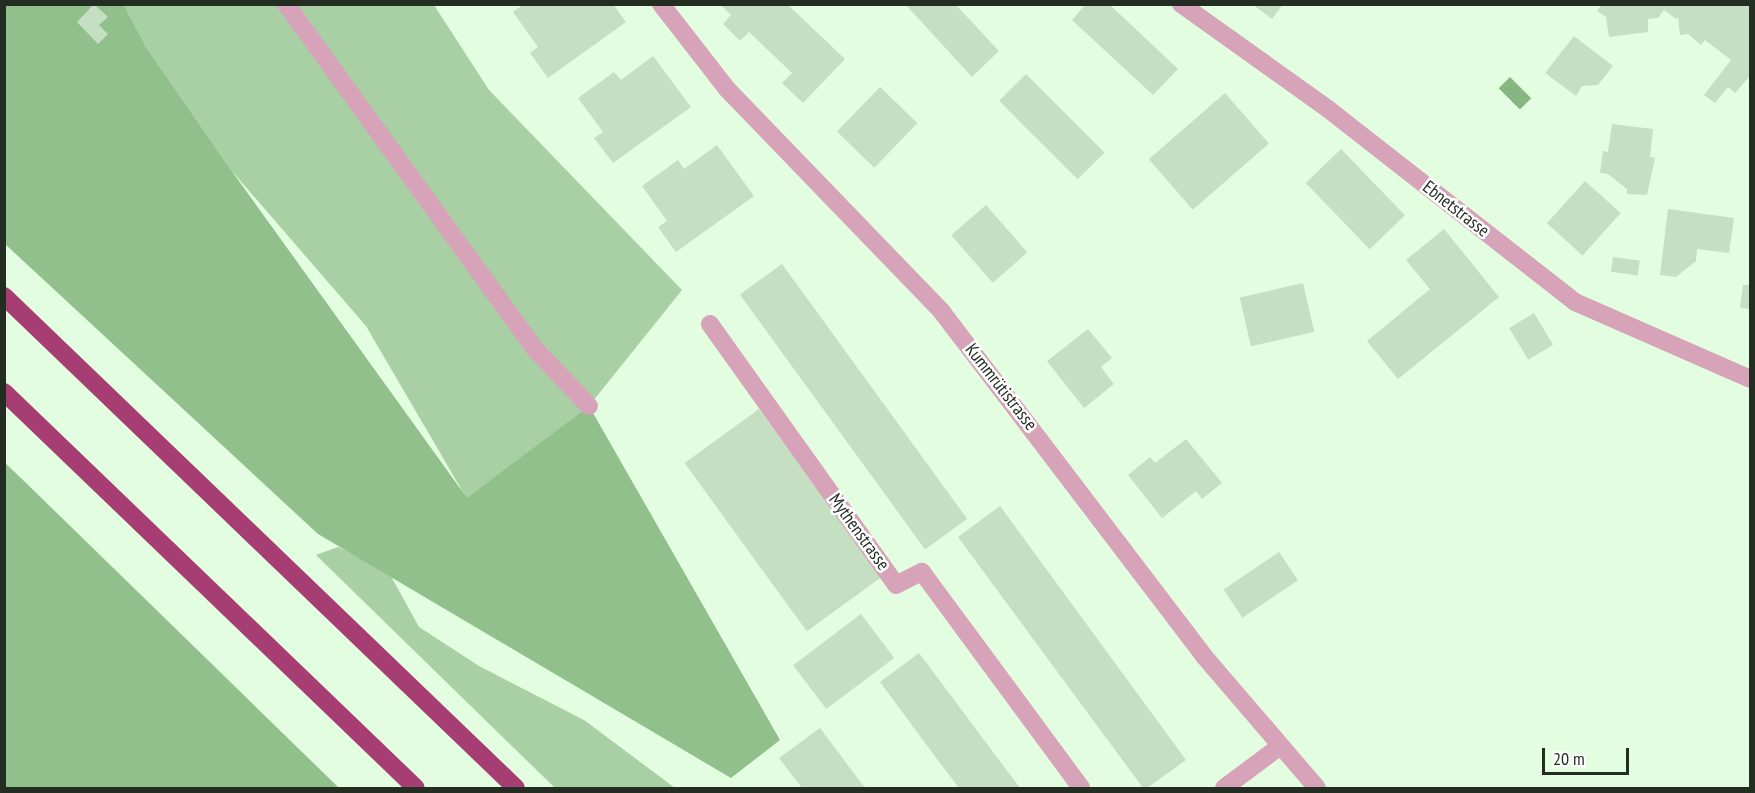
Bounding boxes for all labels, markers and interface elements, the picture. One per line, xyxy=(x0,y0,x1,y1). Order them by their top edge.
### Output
street label: Ebnetstrasse xyxy=(1418,176,1494,242)
street label: Kummrütistrasse xyxy=(960,339,1042,435)
street label: Mythenstrasse xyxy=(824,490,894,574)
scale bar xyxy=(1545,736,1632,774)
text: 20 m xyxy=(1553,747,1585,770)

